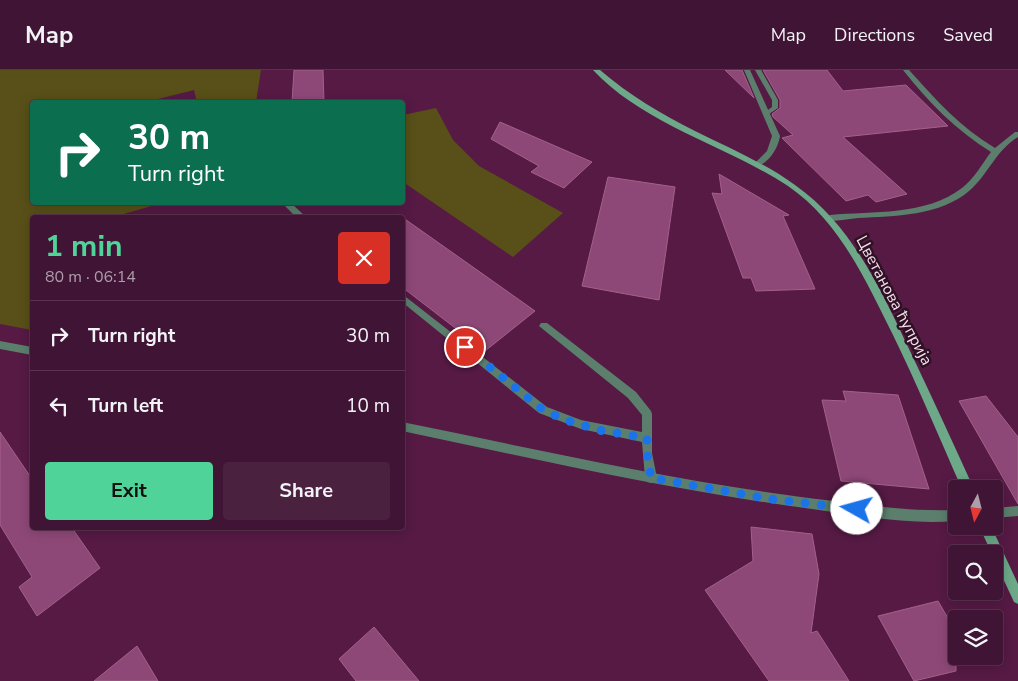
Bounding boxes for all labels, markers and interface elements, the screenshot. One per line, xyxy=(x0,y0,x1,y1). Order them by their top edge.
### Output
text: Map xyxy=(25,19,73,51)
text: Map xyxy=(771,23,806,47)
text: Directions xyxy=(834,23,915,47)
text: Saved xyxy=(943,23,993,47)
text: 30 m xyxy=(128,114,210,161)
icon: right xyxy=(45,120,110,185)
text: Turn right xyxy=(128,159,224,189)
text: 1 min xyxy=(45,226,123,267)
button: close xyxy=(338,232,390,284)
street label: Цветанова ћуприја xyxy=(851,232,938,369)
text: 80 m · 06:14 xyxy=(45,266,136,288)
icon: right xyxy=(45,322,73,350)
text: Turn right xyxy=(88,323,175,349)
text: 30 m xyxy=(346,323,390,349)
pin xyxy=(444,326,486,368)
icon: arrive xyxy=(451,333,479,361)
icon: left xyxy=(45,392,73,420)
text: Turn left xyxy=(88,393,163,419)
text: 10 m xyxy=(346,393,390,419)
button: Exit xyxy=(45,462,213,520)
button: Share xyxy=(223,462,390,520)
north arrow xyxy=(948,480,1002,535)
map controls xyxy=(948,480,1003,665)
position arrow xyxy=(830,482,882,534)
button: search xyxy=(948,545,1003,600)
button: layers xyxy=(948,610,1003,665)

